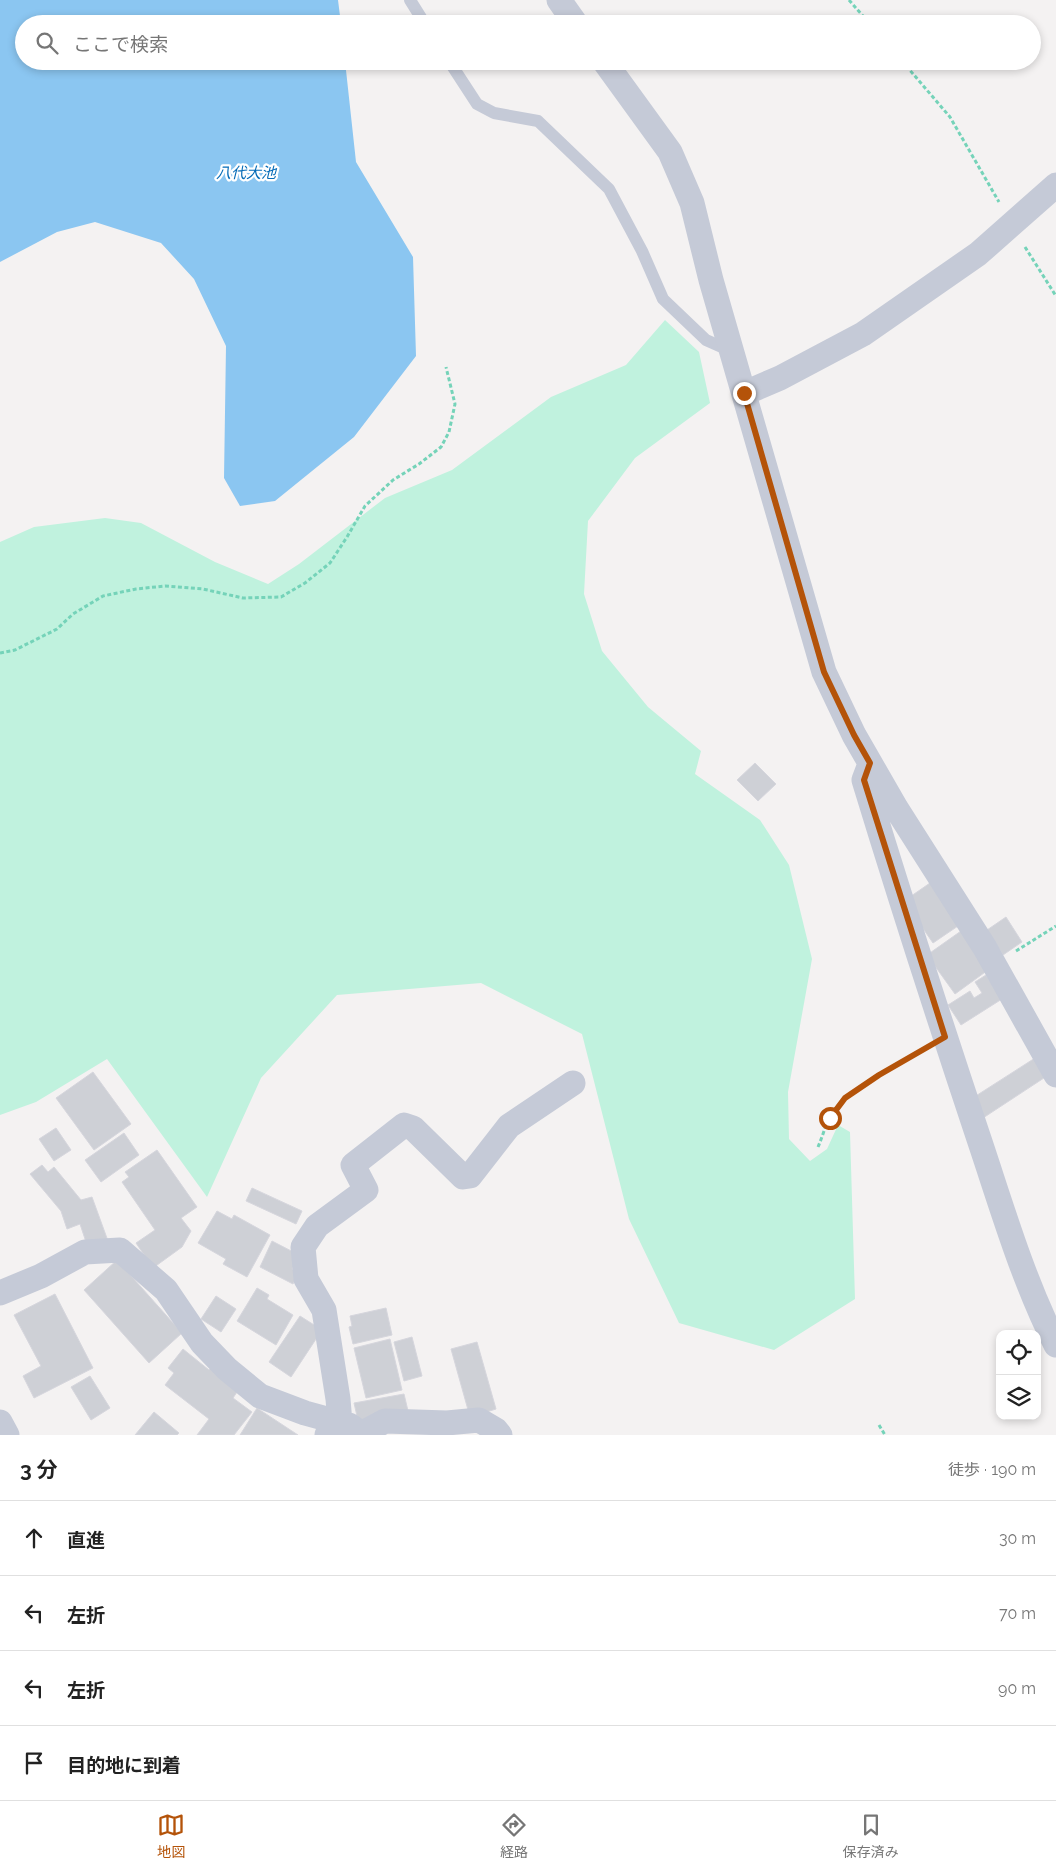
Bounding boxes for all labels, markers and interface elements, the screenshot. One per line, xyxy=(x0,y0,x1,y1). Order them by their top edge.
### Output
search box xyxy=(15,15,1041,70)
icon: search xyxy=(33,29,61,57)
text: ここで検索 xyxy=(73,33,168,55)
water label: 八代大池 xyxy=(216,164,278,182)
route end xyxy=(733,382,756,405)
route start xyxy=(819,1107,842,1130)
map controls xyxy=(996,1330,1041,1420)
button: locate xyxy=(996,1330,1041,1375)
button: layers xyxy=(996,1375,1041,1420)
text: 3 分 xyxy=(20,1457,58,1482)
text: 徒歩 · 190 m xyxy=(948,1460,1036,1479)
icon: ahead xyxy=(20,1524,48,1552)
text: 直進 xyxy=(67,1529,105,1551)
text: 30 m xyxy=(999,1529,1036,1548)
icon: left xyxy=(20,1599,48,1627)
text: 左折 xyxy=(67,1604,105,1626)
text: 70 m xyxy=(999,1604,1036,1623)
icon: left xyxy=(20,1674,48,1702)
text: 左折 xyxy=(67,1679,105,1701)
text: 90 m xyxy=(998,1679,1036,1698)
icon: arrive xyxy=(20,1749,48,1777)
text: 目的地に到着 xyxy=(67,1754,181,1776)
tab: 地図 xyxy=(157,1811,185,1861)
tab: 経路 xyxy=(500,1811,528,1861)
tab: 保存済み xyxy=(843,1811,899,1861)

